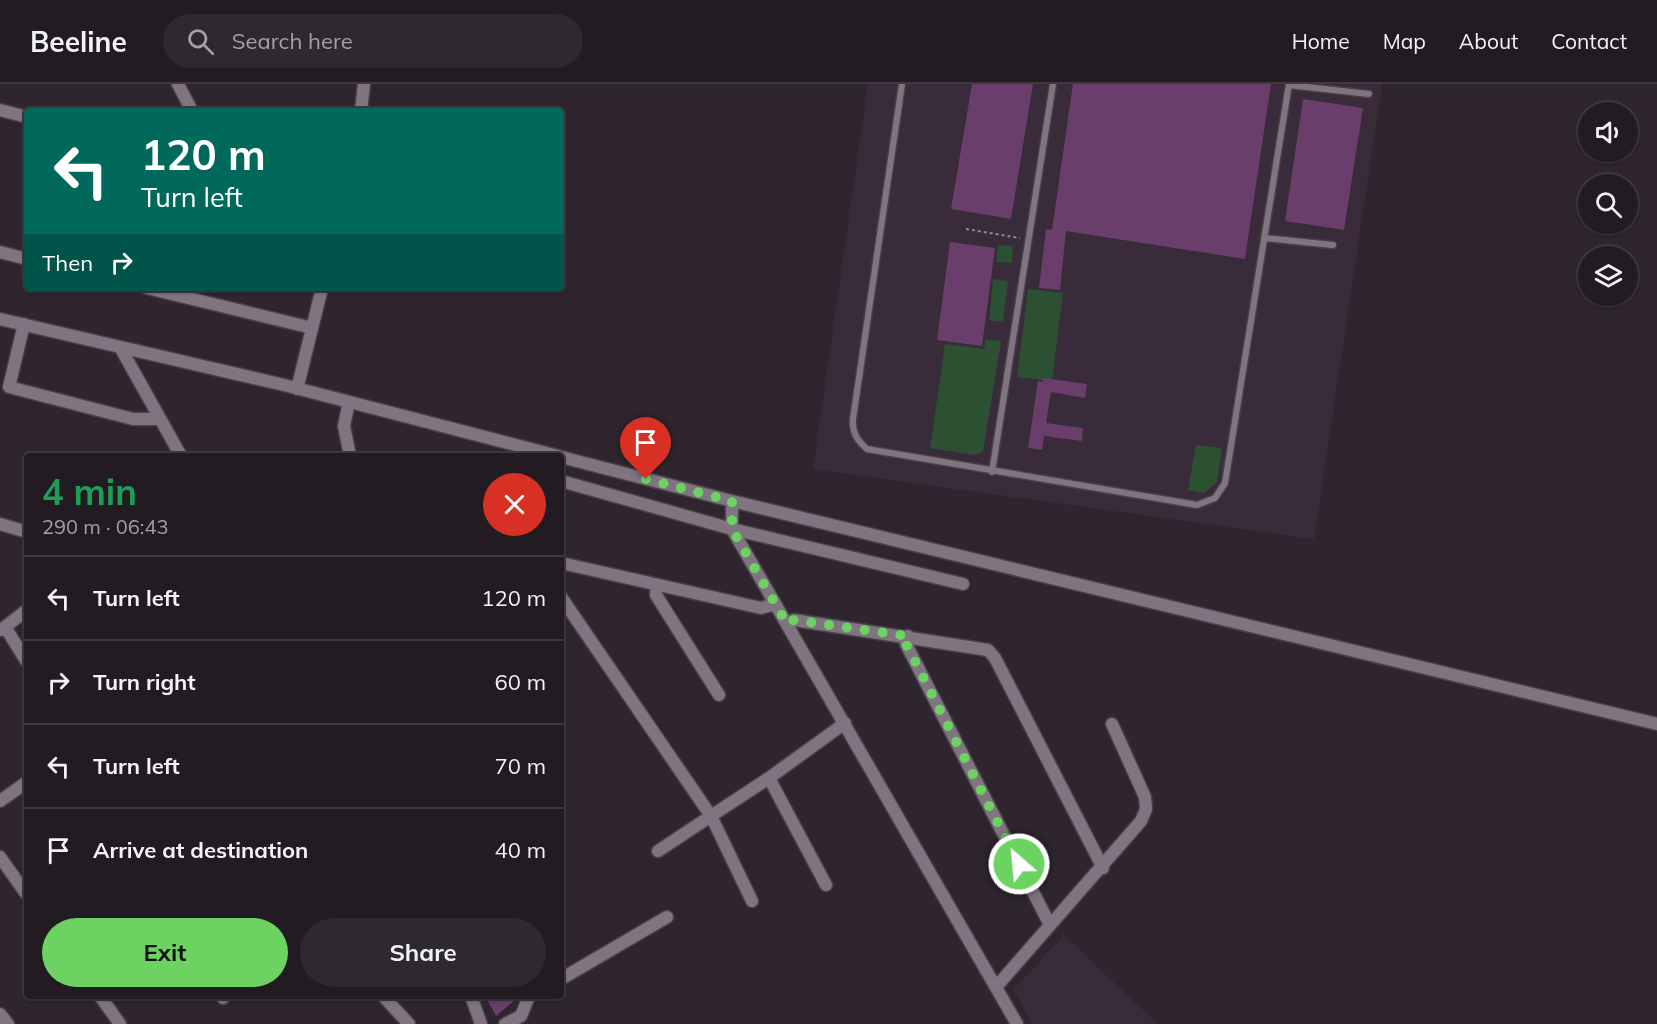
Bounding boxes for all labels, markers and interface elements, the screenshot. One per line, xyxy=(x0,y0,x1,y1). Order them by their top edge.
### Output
search box xyxy=(163,14,583,68)
text: Beeline xyxy=(30,24,127,59)
icon: search xyxy=(184,25,217,58)
text: Search here xyxy=(232,27,353,55)
text: Home xyxy=(1292,28,1350,54)
text: Map xyxy=(1383,28,1426,54)
text: About xyxy=(1459,28,1518,54)
text: Contact xyxy=(1551,28,1627,54)
map controls xyxy=(1578,102,1638,306)
button: sound xyxy=(1578,102,1638,162)
text: 120 m xyxy=(141,128,266,181)
icon: left xyxy=(42,132,120,210)
button: search xyxy=(1578,174,1638,234)
text: Turn left xyxy=(141,180,243,214)
icon: right xyxy=(105,246,138,279)
button: layers xyxy=(1578,246,1638,306)
text: Then xyxy=(42,249,93,277)
pin xyxy=(620,417,671,479)
icon: arrive xyxy=(629,426,662,459)
text: 4 min xyxy=(42,469,137,514)
button: close xyxy=(483,473,546,536)
text: 290 m · 06:43 xyxy=(42,514,168,539)
icon: left xyxy=(42,582,75,615)
text: Turn left xyxy=(93,584,180,612)
text: 120 m xyxy=(481,584,546,612)
icon: right xyxy=(42,666,75,699)
text: Turn right xyxy=(93,668,196,696)
text: 60 m xyxy=(495,668,546,696)
icon: left xyxy=(42,750,75,783)
text: Turn left xyxy=(93,752,180,780)
text: 70 m xyxy=(495,752,546,780)
position arrow xyxy=(987,832,1051,896)
icon: arrive xyxy=(42,834,75,867)
text: Arrive at destination xyxy=(93,836,308,864)
text: 40 m xyxy=(495,836,546,864)
button: Exit xyxy=(42,918,288,987)
button: Share xyxy=(300,918,546,987)

